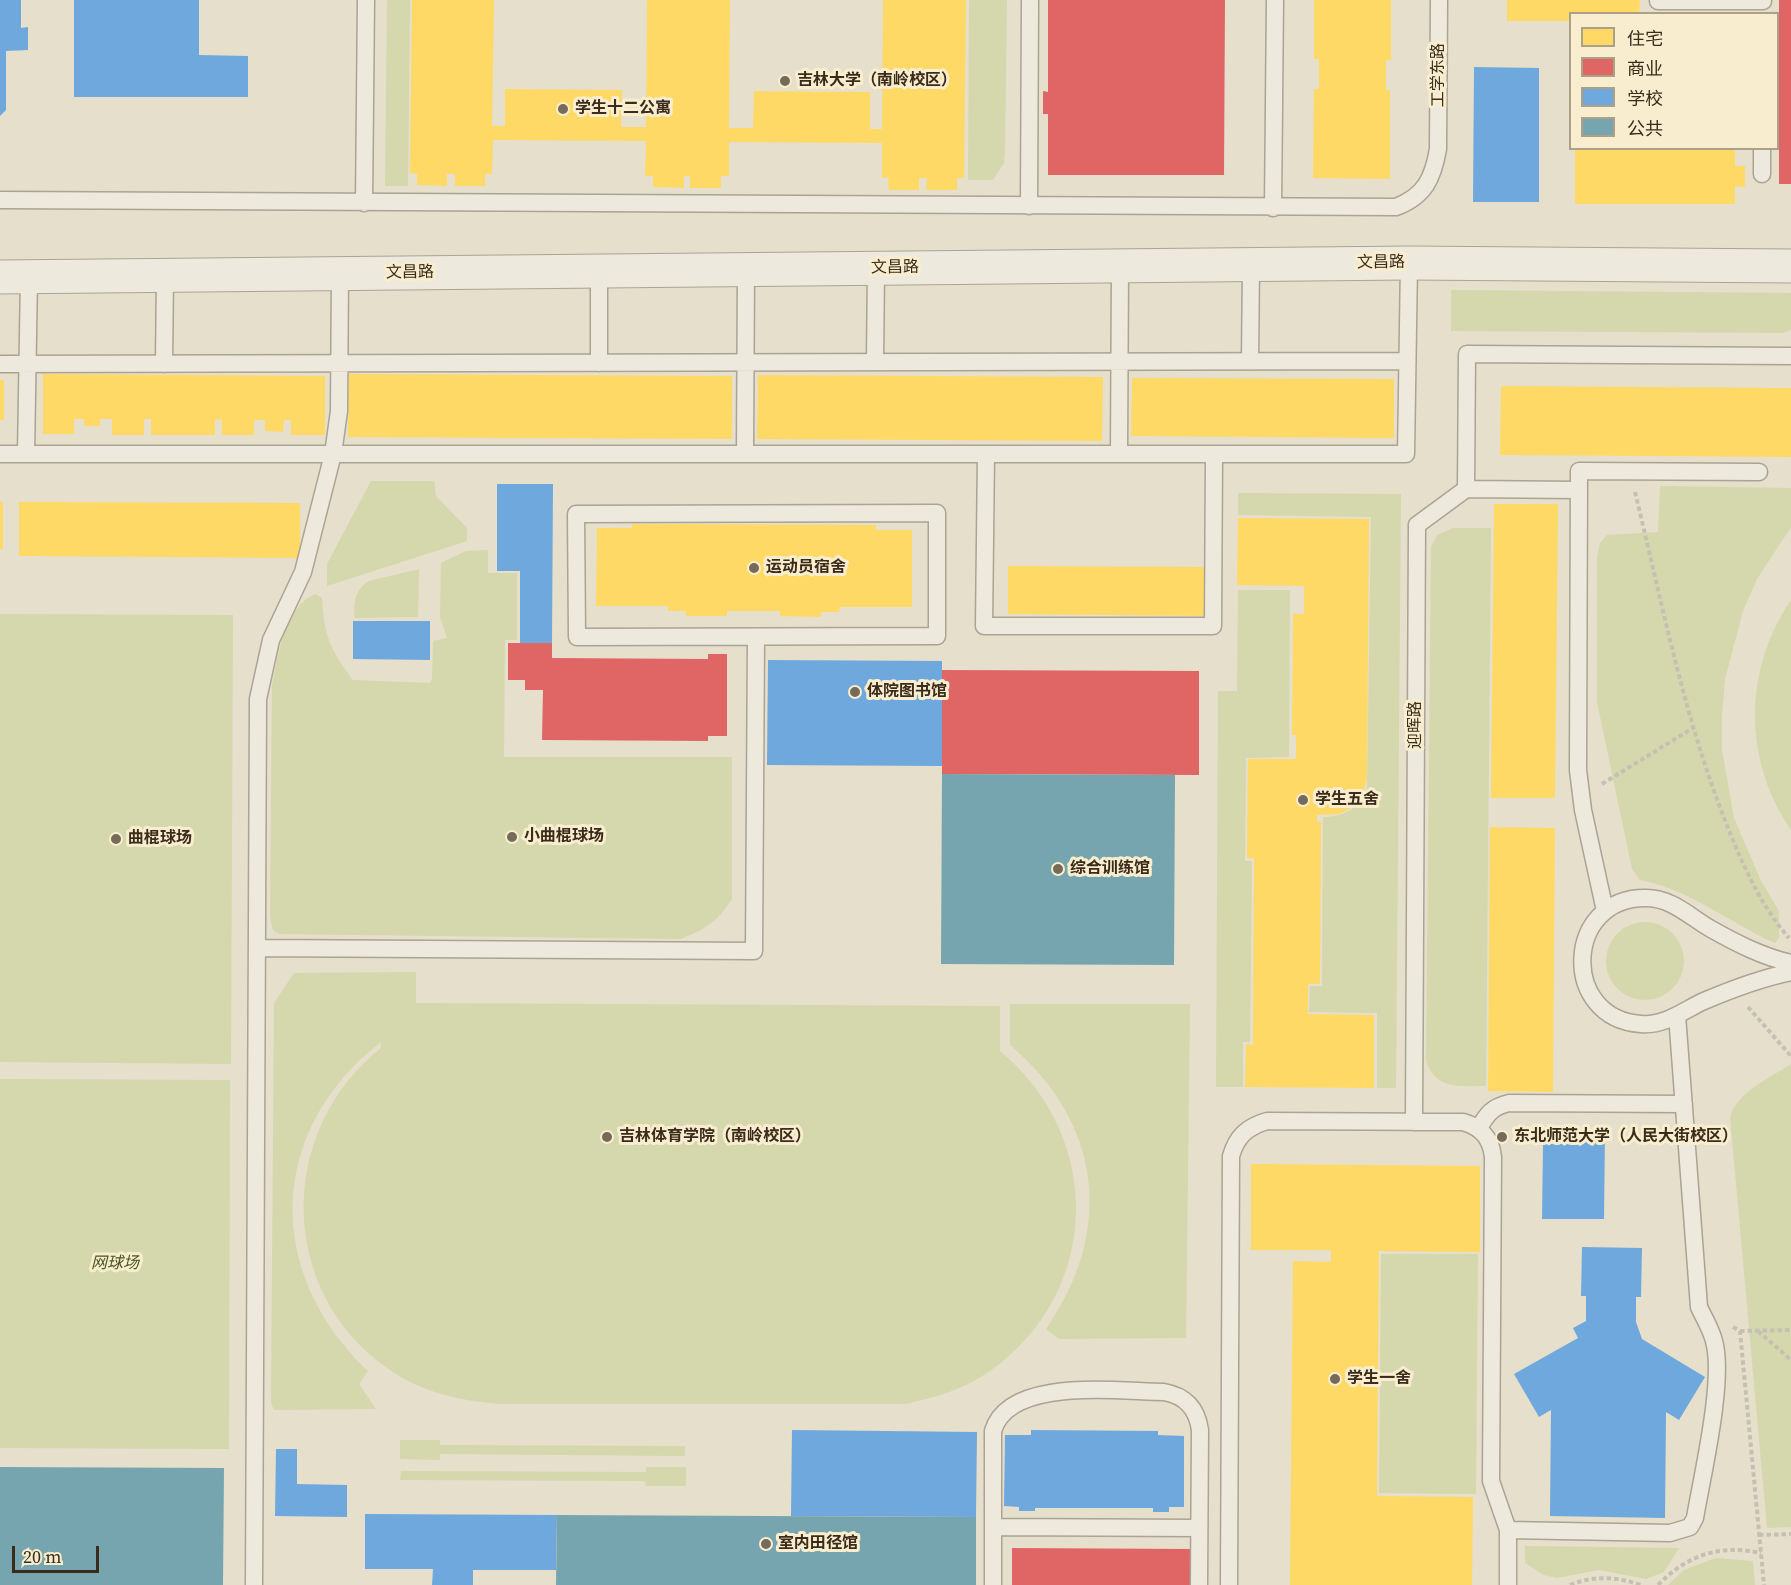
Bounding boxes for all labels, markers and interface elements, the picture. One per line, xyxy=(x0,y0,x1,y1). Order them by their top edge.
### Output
legend xyxy=(1569,12,1779,150)
text: 住宅 xyxy=(1627,26,1663,51)
street label: 工学东路 xyxy=(1429,43,1449,107)
text: 商业 xyxy=(1627,56,1663,81)
place label: 吉林大学（南岭校区） xyxy=(797,71,957,91)
marker: 吉林大学（南岭校区） xyxy=(778,74,792,88)
text: 学校 xyxy=(1627,86,1663,111)
place label: 学生十二公寓 xyxy=(575,99,671,119)
marker: 学生十二公寓 xyxy=(556,102,570,116)
text: 公共 xyxy=(1627,116,1663,141)
street label: 文昌路 xyxy=(1357,253,1405,273)
street label: 文昌路 xyxy=(871,258,919,278)
street label: 文昌路 xyxy=(386,263,434,283)
place label: 运动员宿舍 xyxy=(766,558,846,578)
marker: 运动员宿舍 xyxy=(747,561,761,575)
place label: 体院图书馆 xyxy=(867,682,947,702)
marker: 体院图书馆 xyxy=(848,685,862,699)
street label: 迎晖路 xyxy=(1406,701,1426,749)
place label: 学生五舍 xyxy=(1315,790,1379,810)
marker: 学生五舍 xyxy=(1296,793,1310,807)
place label: 小曲棍球场 xyxy=(524,827,604,847)
place label: 曲棍球场 xyxy=(128,829,192,849)
marker: 小曲棍球场 xyxy=(505,830,519,844)
marker: 曲棍球场 xyxy=(109,832,123,846)
place label: 综合训练馆 xyxy=(1070,859,1150,879)
marker: 综合训练馆 xyxy=(1051,862,1065,876)
place label: 吉林体育学院（南岭校区） xyxy=(619,1127,811,1147)
place label: 东北师范大学（人民大街校区） xyxy=(1514,1127,1738,1147)
marker: 吉林体育学院（南岭校区） xyxy=(600,1130,614,1144)
marker: 东北师范大学（人民大街校区） xyxy=(1495,1130,1509,1144)
park label: 网球场 xyxy=(91,1254,139,1274)
place label: 学生一舍 xyxy=(1347,1369,1411,1389)
marker: 学生一舍 xyxy=(1328,1372,1342,1386)
scale bar xyxy=(15,1534,102,1572)
place label: 室内田径馆 xyxy=(778,1534,858,1554)
marker: 室内田径馆 xyxy=(759,1537,773,1551)
text: 20 m xyxy=(23,1544,61,1569)

